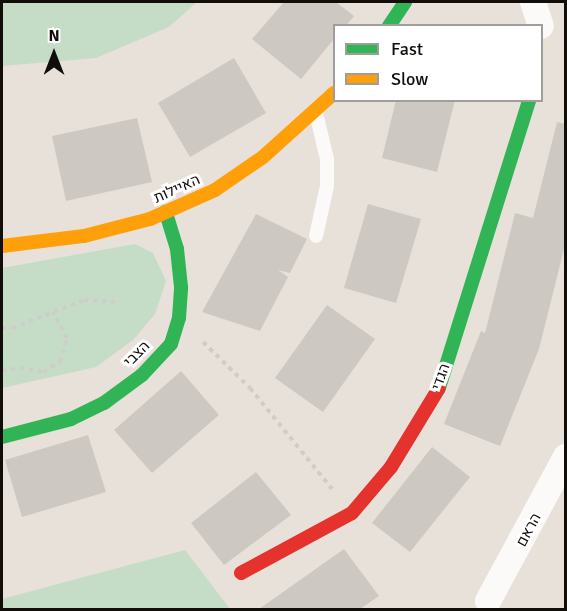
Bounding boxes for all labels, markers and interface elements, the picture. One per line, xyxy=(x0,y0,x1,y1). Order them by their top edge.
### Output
north arrow xyxy=(24,24,84,84)
legend xyxy=(333,24,543,102)
text: N xyxy=(48,26,60,46)
text: Fast xyxy=(391,38,423,60)
text: Slow xyxy=(391,68,428,90)
street label: האיילות xyxy=(151,171,203,207)
street label: הצבי xyxy=(120,337,154,371)
street label: הגדי xyxy=(428,361,454,393)
street label: הראם xyxy=(513,510,545,550)

